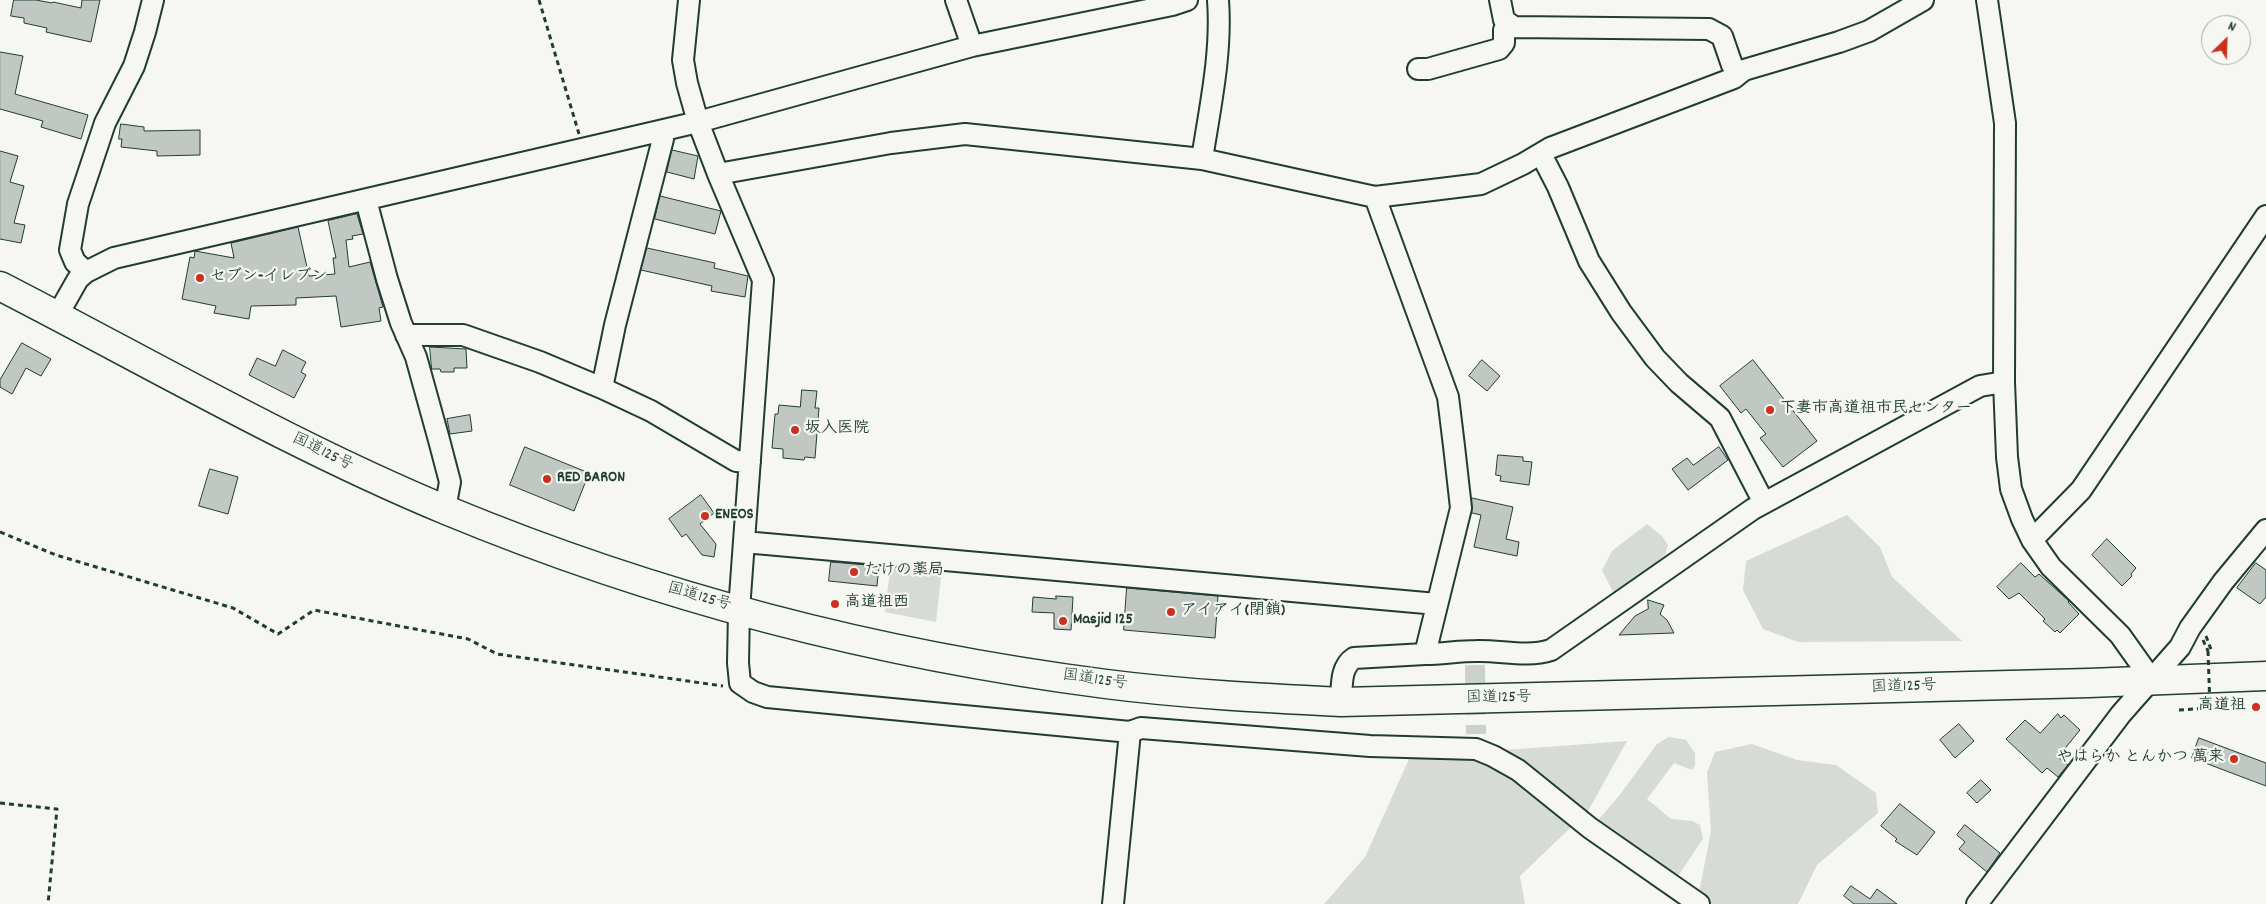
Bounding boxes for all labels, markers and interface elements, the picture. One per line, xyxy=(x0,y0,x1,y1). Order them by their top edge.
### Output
north arrow xyxy=(2201,15,2251,65)
text: N xyxy=(2224,17,2239,38)
place label: セブン-イレブン xyxy=(210,268,327,288)
marker: セブン-イレブン xyxy=(194,272,206,284)
place label: 下妻市高道祖市民センター xyxy=(1780,400,1972,420)
marker: 下妻市高道祖市民センター xyxy=(1764,404,1776,416)
place label: 坂入医院 xyxy=(805,420,869,440)
marker: 坂入医院 xyxy=(789,424,801,436)
street label: 国道125号 xyxy=(288,430,356,476)
place label: RED BARON xyxy=(557,469,625,489)
marker: RED BARON xyxy=(541,473,553,485)
place label: ENEOS xyxy=(715,506,754,526)
marker: ENEOS xyxy=(699,510,711,522)
place label: たけの薬局 xyxy=(864,562,944,582)
marker: たけの薬局 xyxy=(848,566,860,578)
street label: 国道125号 xyxy=(665,580,733,616)
place label: 高道祖西 xyxy=(845,594,909,614)
marker: 高道祖西 xyxy=(829,598,841,610)
place label: アイアイ(閉鎖) xyxy=(1181,602,1285,622)
marker: アイアイ(閉鎖) xyxy=(1165,606,1177,618)
place label: Masjid 125 xyxy=(1073,611,1133,631)
marker: Masjid 125 xyxy=(1057,615,1069,627)
street label: 国道125号 xyxy=(1061,667,1129,695)
street label: 国道125号 xyxy=(1871,677,1937,699)
street label: 国道125号 xyxy=(1466,689,1532,709)
place label: 高道祖 xyxy=(2198,697,2246,717)
marker: 高道祖 xyxy=(2250,701,2262,713)
place label: やはらか とんかつ 萬来 xyxy=(2057,749,2224,769)
marker: やはらか とんかつ 萬来 xyxy=(2228,753,2240,765)

